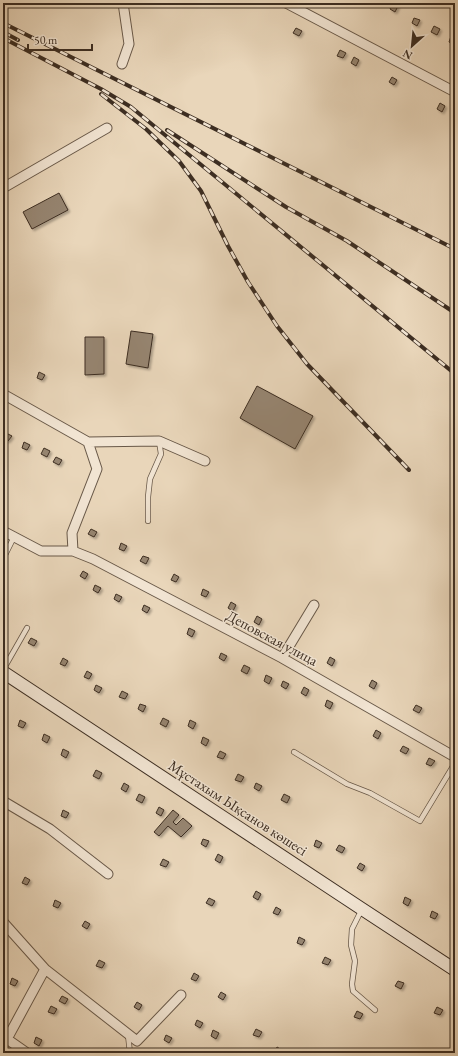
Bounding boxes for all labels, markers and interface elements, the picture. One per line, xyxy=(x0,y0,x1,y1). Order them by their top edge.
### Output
scale bar xyxy=(28,26,92,52)
north arrow xyxy=(392,26,432,66)
text: 50 m xyxy=(34,32,58,48)
text: N xyxy=(400,47,415,63)
street label: Деповская улица xyxy=(223,605,321,670)
street label: Мұстахым Ықсанов көшесі xyxy=(165,756,312,860)

